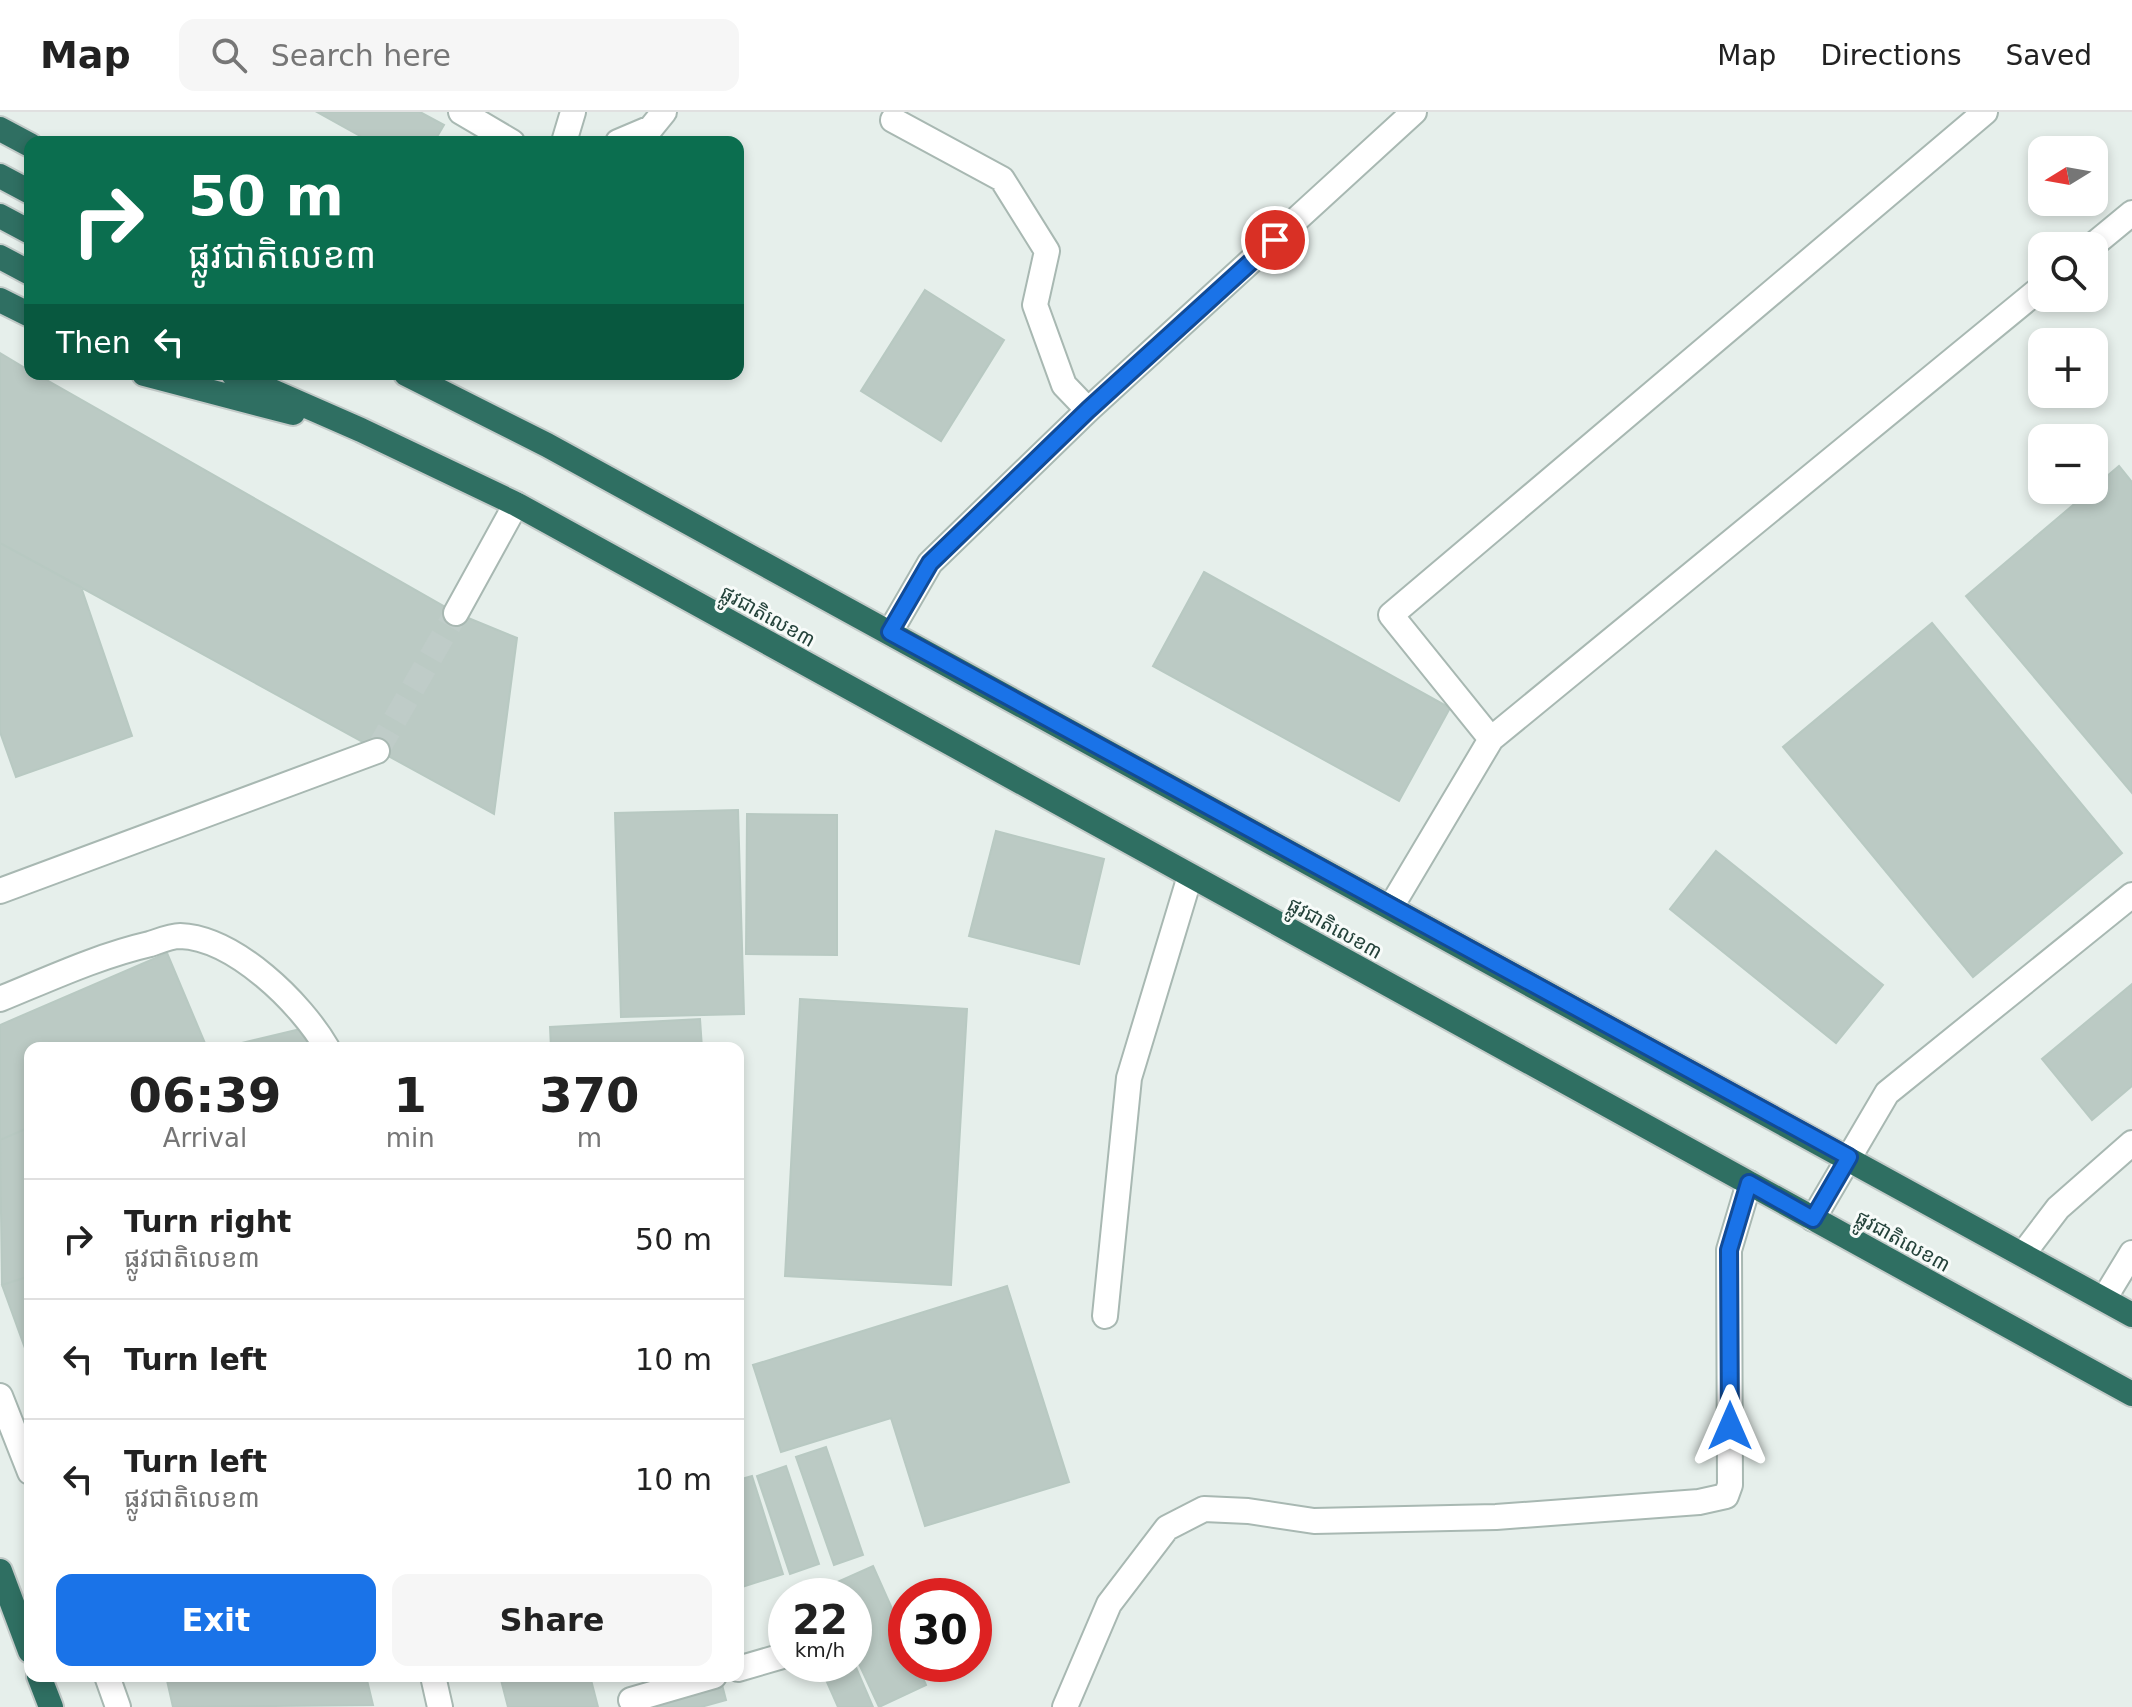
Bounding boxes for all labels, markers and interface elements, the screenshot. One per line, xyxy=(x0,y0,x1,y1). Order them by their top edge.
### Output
search box xyxy=(179,19,739,91)
text: Map xyxy=(40,33,131,77)
icon: search xyxy=(207,33,251,77)
text: Search here xyxy=(271,38,451,73)
text: Map xyxy=(1717,39,1776,72)
text: Directions xyxy=(1820,39,1961,72)
text: Saved xyxy=(2005,39,2092,72)
north arrow xyxy=(2028,136,2108,216)
map controls xyxy=(2028,136,2108,504)
text: 50 m xyxy=(188,163,344,228)
icon: right xyxy=(56,168,160,272)
pin xyxy=(1241,206,1309,274)
icon: arrive xyxy=(1253,218,1297,262)
button: search xyxy=(2028,232,2108,312)
text: ផ្លូវជាតិលេខ៣ xyxy=(188,235,376,276)
icon: left xyxy=(147,320,191,364)
text: Then xyxy=(56,325,131,360)
button: + xyxy=(2028,328,2108,408)
button: − xyxy=(2028,424,2108,504)
street label: ផ្លូវជាតិលេខ៣ xyxy=(713,580,820,658)
street label: ផ្លូវជាតិលេខ៣ xyxy=(1280,892,1387,970)
text: 06:39 xyxy=(128,1067,281,1123)
text: 1 xyxy=(394,1067,427,1123)
text: 370 xyxy=(539,1067,639,1123)
text: Arrival xyxy=(163,1123,247,1153)
text: min xyxy=(386,1123,435,1153)
text: m xyxy=(577,1123,602,1153)
text: Turn right xyxy=(124,1204,291,1239)
street label: ផ្លូវជាតិលេខ៣ xyxy=(1848,1205,1955,1283)
icon: right xyxy=(56,1217,100,1261)
text: 50 m xyxy=(635,1222,712,1257)
text: ផ្លូវជាតិលេខ៣ xyxy=(124,1243,260,1273)
icon: left xyxy=(56,1337,100,1381)
text: Turn left xyxy=(124,1342,267,1377)
text: 10 m xyxy=(635,1342,712,1377)
position arrow xyxy=(1688,1384,1772,1468)
text: Turn left xyxy=(124,1444,267,1479)
icon: left xyxy=(56,1457,100,1501)
text: 10 m xyxy=(635,1462,712,1497)
text: ផ្លូវជាតិលេខ៣ xyxy=(124,1483,260,1513)
button: Exit xyxy=(56,1574,376,1666)
button: Share xyxy=(392,1574,712,1666)
speed limit sign: 30 xyxy=(888,1578,992,1682)
text: 22 xyxy=(792,1597,848,1643)
text: km/h xyxy=(795,1638,845,1662)

